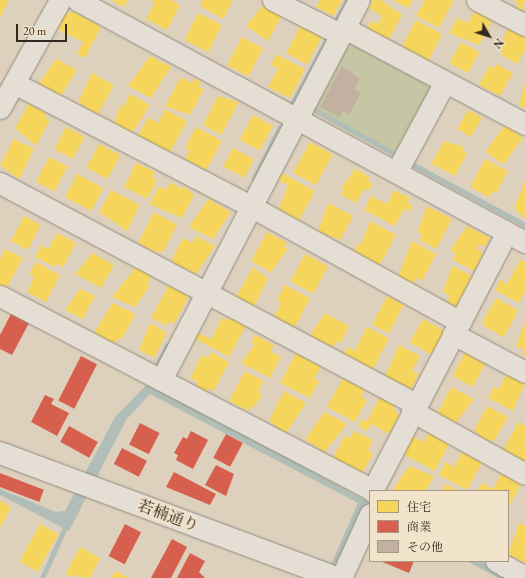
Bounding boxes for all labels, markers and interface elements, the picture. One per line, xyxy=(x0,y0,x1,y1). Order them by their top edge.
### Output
scale bar xyxy=(18,16,69,42)
north arrow xyxy=(469,16,509,56)
text: 20 m xyxy=(23,23,46,39)
text: N xyxy=(490,36,507,51)
legend xyxy=(369,490,509,562)
street label: 若楠通り xyxy=(135,496,201,536)
text: 住宅 xyxy=(407,499,431,515)
text: 商業 xyxy=(407,519,431,535)
text: その他 xyxy=(407,539,443,555)

